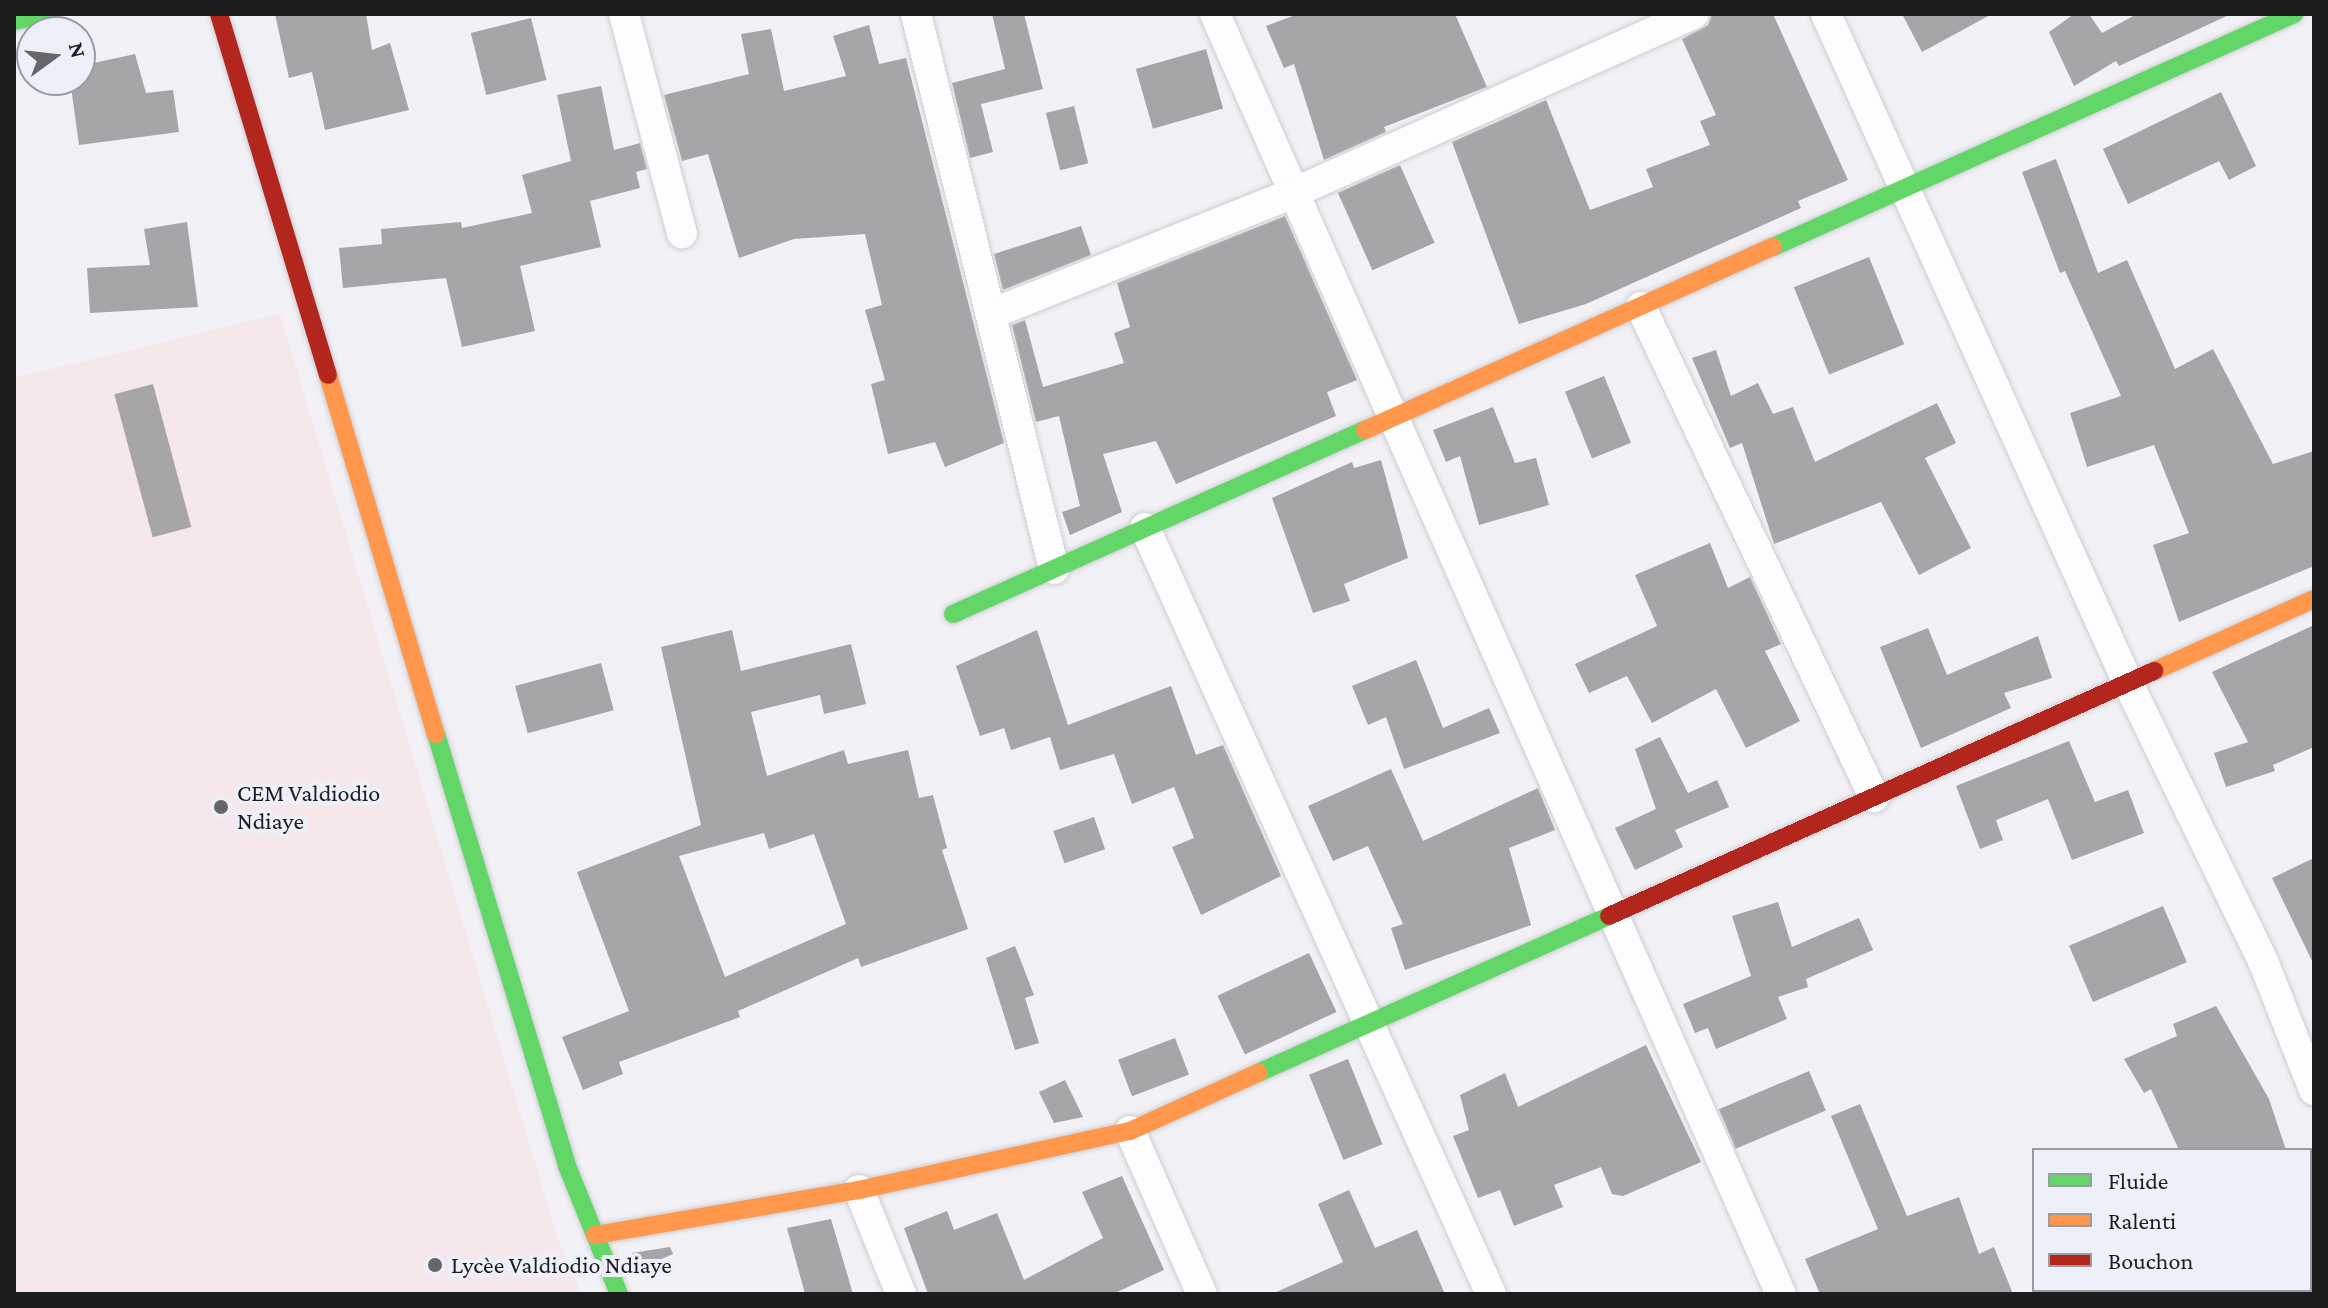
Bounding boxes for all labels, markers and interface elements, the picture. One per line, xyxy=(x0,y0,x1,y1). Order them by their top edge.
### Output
north arrow xyxy=(16,16,96,96)
text: N xyxy=(64,40,92,61)
place label: CEM Valdiodio Ndiaye xyxy=(237,779,380,835)
marker: CEM Valdiodio Ndiaye xyxy=(212,798,230,816)
legend xyxy=(2032,1148,2312,1292)
text: Fluide xyxy=(2108,1167,2168,1194)
text: Ralenti xyxy=(2108,1207,2176,1234)
text: Bouchon xyxy=(2108,1247,2193,1274)
place label: Lycèe Valdiodio Ndiaye xyxy=(451,1251,672,1279)
marker: Lycèe Valdiodio Ndiaye xyxy=(426,1256,444,1274)

